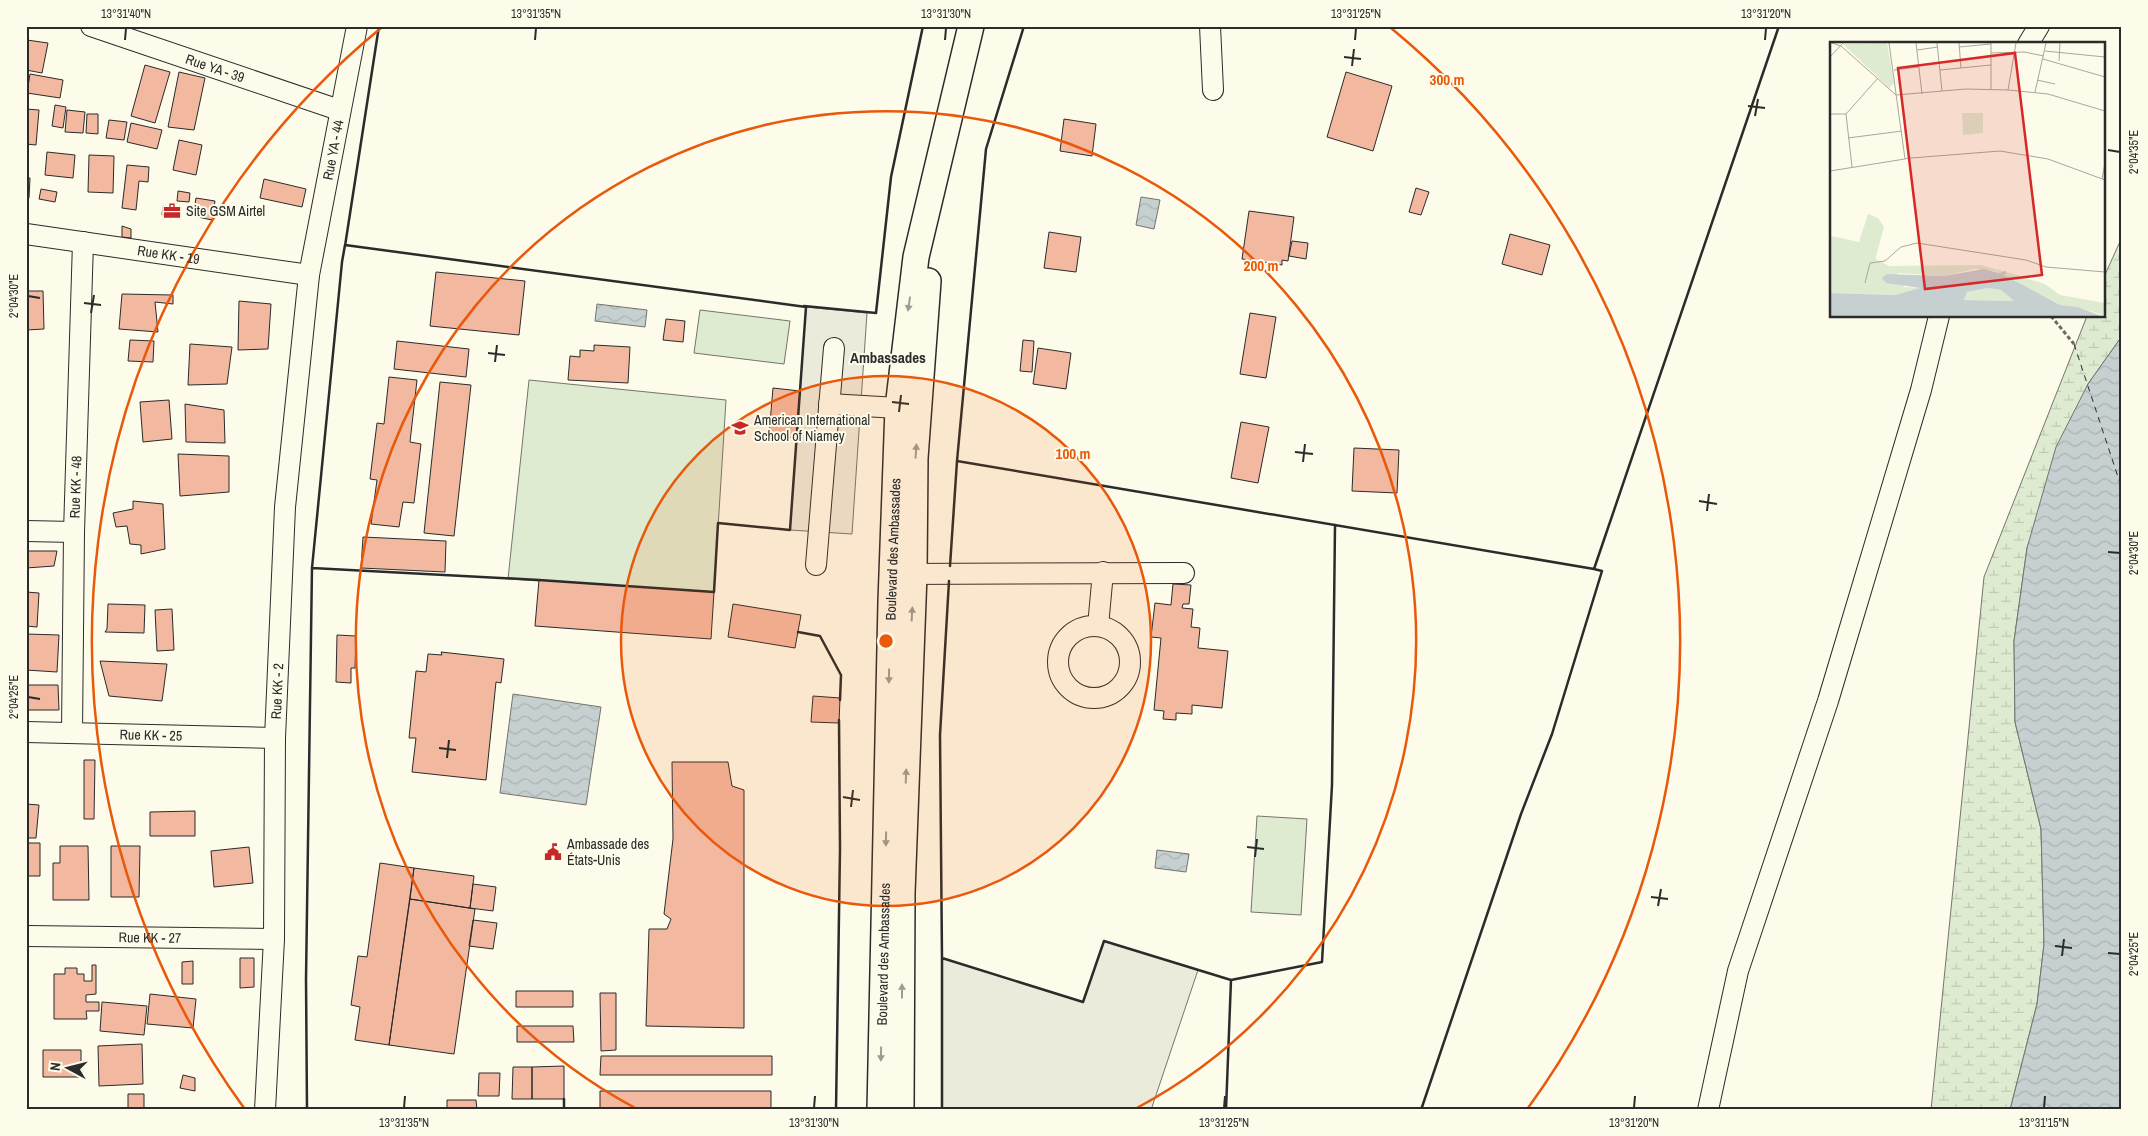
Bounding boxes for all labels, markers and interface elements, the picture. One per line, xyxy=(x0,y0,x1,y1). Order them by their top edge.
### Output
text: 13°31'40"N xyxy=(101,6,151,22)
text: 13°31'35"N xyxy=(511,6,561,22)
text: 13°31'30"N xyxy=(921,6,971,22)
text: 13°31'25"N xyxy=(1331,6,1381,22)
text: 13°31'20"N xyxy=(1741,6,1791,22)
inset map xyxy=(1830,42,2106,318)
street label: Rue YA - 39 xyxy=(183,50,247,86)
text: 300 m xyxy=(1430,69,1464,90)
street label: Rue YA - 44 xyxy=(318,118,348,182)
text: 2°04'35"E xyxy=(2126,130,2142,174)
office icon: Site GSM Airtel xyxy=(162,201,182,221)
place label: Site GSM Airtel xyxy=(186,202,265,220)
street label: Rue KK - 19 xyxy=(136,241,201,268)
text: 200 m xyxy=(1244,255,1278,276)
text: 2°04'30"E xyxy=(6,274,22,318)
one-way arrow xyxy=(905,297,913,313)
district label: Ambassades xyxy=(850,347,926,368)
place label: American International School of Niamey xyxy=(753,411,870,445)
school or university icon: American International School of Niamey xyxy=(730,418,750,438)
one-way arrow xyxy=(912,443,920,459)
text: 100 m xyxy=(1056,443,1090,464)
street label: Rue KK - 48 xyxy=(65,455,85,519)
street label: Boulevard des Ambassades xyxy=(882,477,904,621)
text: 2°04'30"E xyxy=(2126,531,2142,575)
one-way arrow xyxy=(908,605,916,621)
centre of rings xyxy=(877,632,895,650)
street label: Rue KK - 2 xyxy=(267,663,287,720)
one-way arrow xyxy=(885,668,893,684)
text: 2°04'25"E xyxy=(6,675,22,719)
street label: Rue KK - 25 xyxy=(119,725,182,745)
one-way arrow xyxy=(902,768,910,784)
one-way arrow xyxy=(881,831,889,847)
place label: Ambassade des États-Unis xyxy=(566,835,650,869)
public building icon: Ambassade des États-Unis xyxy=(543,842,563,862)
street label: Boulevard des Ambassades xyxy=(873,882,894,1025)
street label: Rue KK - 27 xyxy=(119,928,181,947)
text: 2°04'25"E xyxy=(2126,932,2142,976)
one-way arrow xyxy=(898,983,906,999)
north arrow xyxy=(42,1044,92,1094)
one-way arrow xyxy=(877,1046,885,1062)
text: N xyxy=(46,1061,65,1072)
text: 13°31'35"N xyxy=(379,1115,429,1131)
text: 13°31'30"N xyxy=(789,1115,839,1131)
text: 13°31'25"N xyxy=(1199,1115,1249,1131)
text: 13°31'20"N xyxy=(1609,1115,1659,1131)
text: 13°31'15"N xyxy=(2019,1115,2069,1131)

